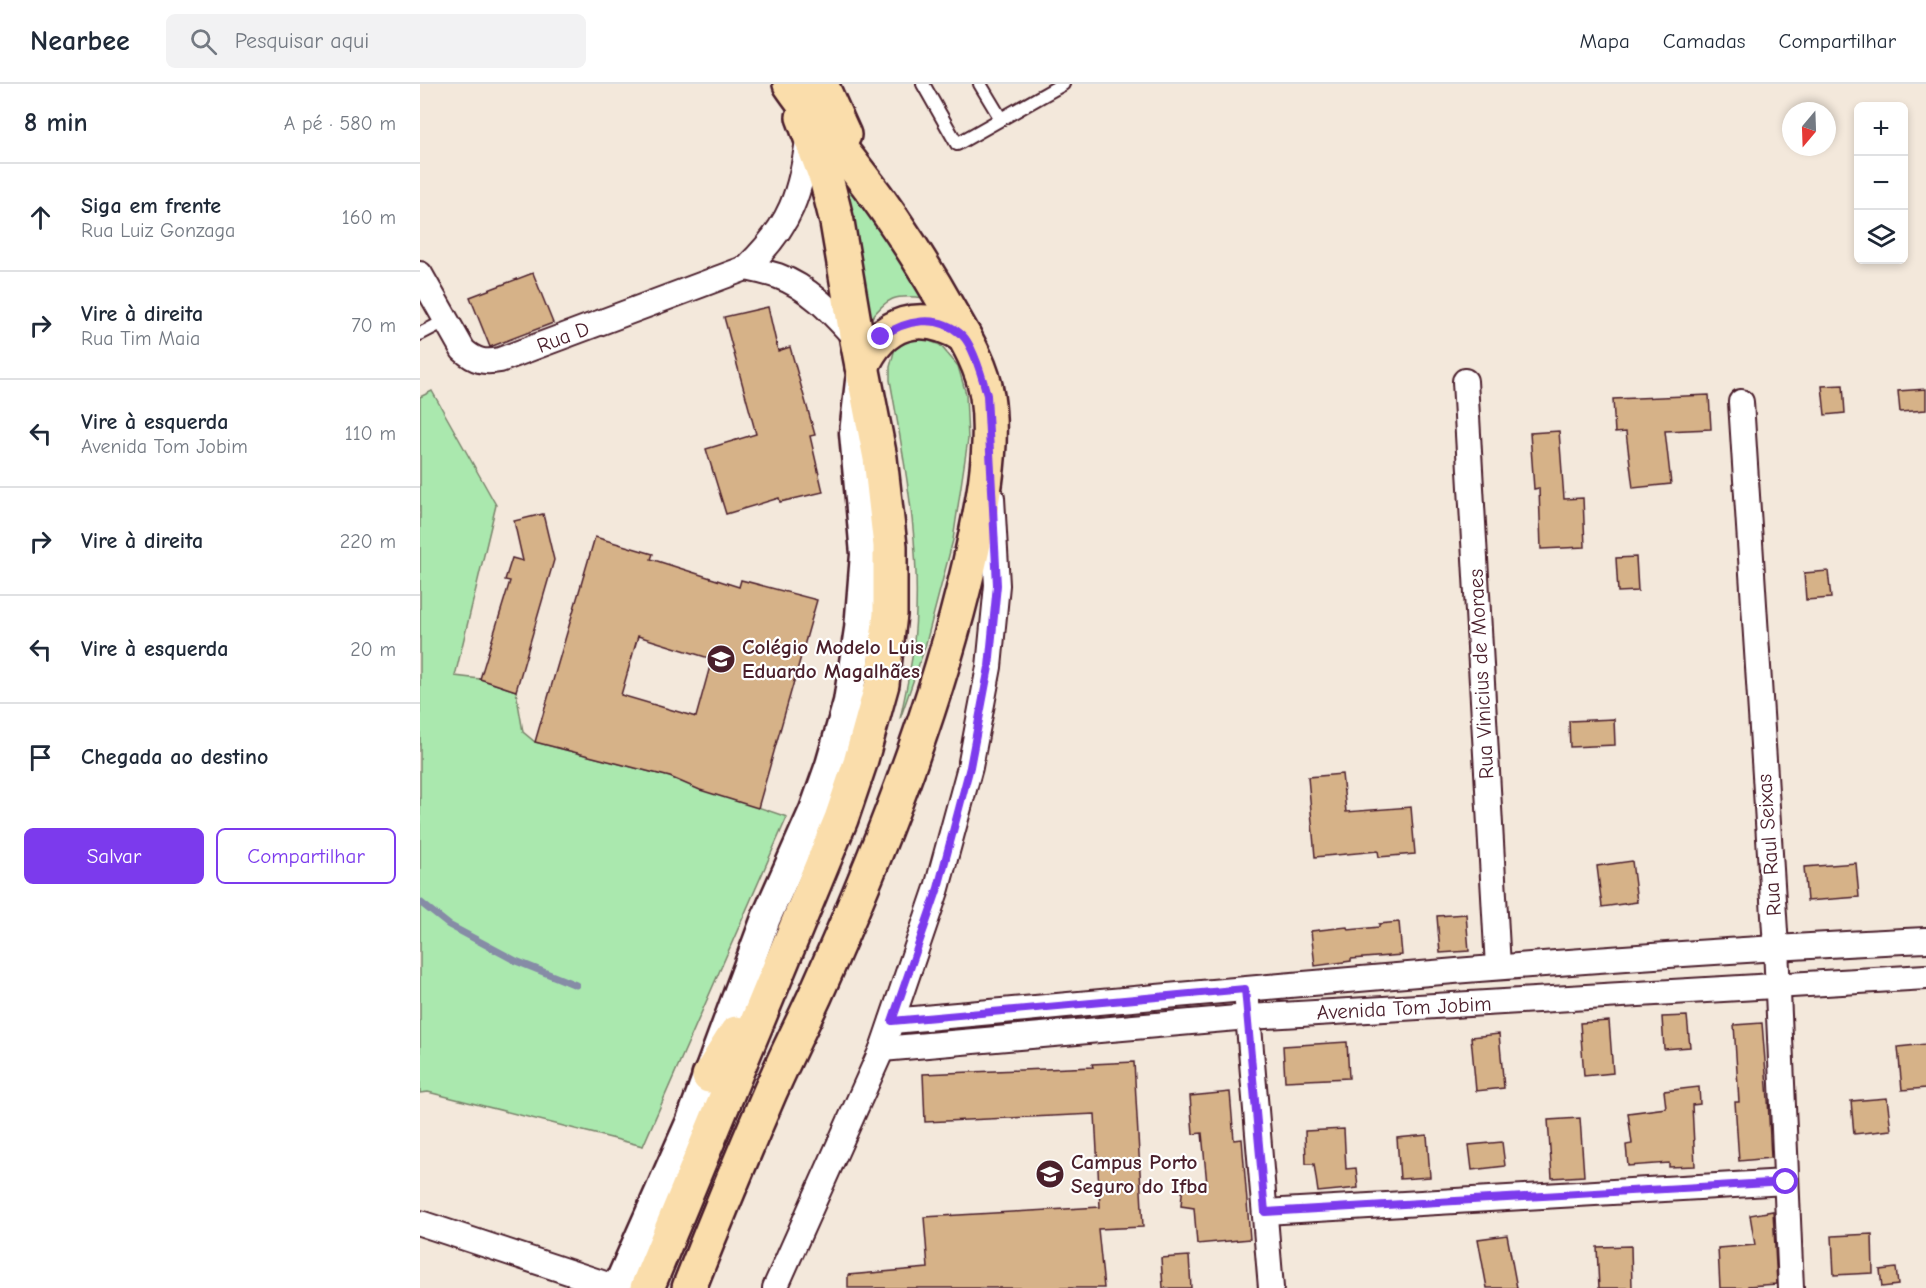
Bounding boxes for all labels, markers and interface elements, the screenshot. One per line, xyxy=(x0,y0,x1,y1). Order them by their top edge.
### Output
search box xyxy=(166,14,586,68)
text: Nearbee xyxy=(30,25,130,57)
icon: search xyxy=(187,25,220,58)
text: Pesquisar aqui xyxy=(235,28,369,54)
text: Mapa xyxy=(1579,29,1630,53)
text: Camadas xyxy=(1663,29,1746,53)
text: Compartilhar xyxy=(1779,29,1896,53)
north arrow xyxy=(1782,102,1836,156)
map controls xyxy=(1854,102,1908,264)
button: + xyxy=(1854,102,1908,156)
text: 8 min xyxy=(24,108,88,138)
text: A pé · 580 m xyxy=(284,112,396,135)
button: − xyxy=(1854,156,1908,210)
text: Siga em frente xyxy=(81,193,221,219)
icon: ahead xyxy=(24,201,57,234)
text: 160 m xyxy=(342,206,396,229)
button: layers xyxy=(1854,210,1908,264)
text: Rua Luiz Gonzaga xyxy=(81,219,235,242)
text: Vire à direita xyxy=(81,301,203,327)
icon: right xyxy=(24,309,57,342)
text: 70 m xyxy=(351,314,396,337)
street label: Rua D xyxy=(533,316,593,358)
route end xyxy=(867,323,893,349)
text: Rua Tim Maia xyxy=(81,327,200,350)
text: Vire à esquerda xyxy=(81,409,229,435)
icon: left xyxy=(24,417,57,450)
text: 110 m xyxy=(345,422,396,445)
text: Avenida Tom Jobim xyxy=(81,435,248,458)
icon: right xyxy=(24,525,57,558)
text: Vire à direita xyxy=(81,528,203,554)
text: 220 m xyxy=(340,530,396,553)
street label: Rua Vinicius de Moraes xyxy=(1464,568,1498,780)
icon: left xyxy=(24,633,57,666)
place label: Colégio Modelo Luis Eduardo Magalhães xyxy=(742,635,924,683)
text: Vire à esquerda xyxy=(81,636,229,662)
text: 20 m xyxy=(350,638,396,661)
school or university icon: Colégio Modelo Luis Eduardo Magalhães xyxy=(705,643,737,675)
icon: arrive xyxy=(24,741,57,774)
text: Chegada ao destino xyxy=(81,744,268,770)
street label: Rua Raul Seixas xyxy=(1752,773,1786,917)
button: Salvar xyxy=(24,828,204,884)
button: Compartilhar xyxy=(216,828,396,884)
street label: Avenida Tom Jobim xyxy=(1316,991,1492,1025)
place label: Campus Porto Seguro do Ifba xyxy=(1071,1150,1208,1198)
school or university icon: Campus Porto Seguro do Ifba xyxy=(1034,1158,1066,1190)
route start xyxy=(1772,1168,1798,1194)

